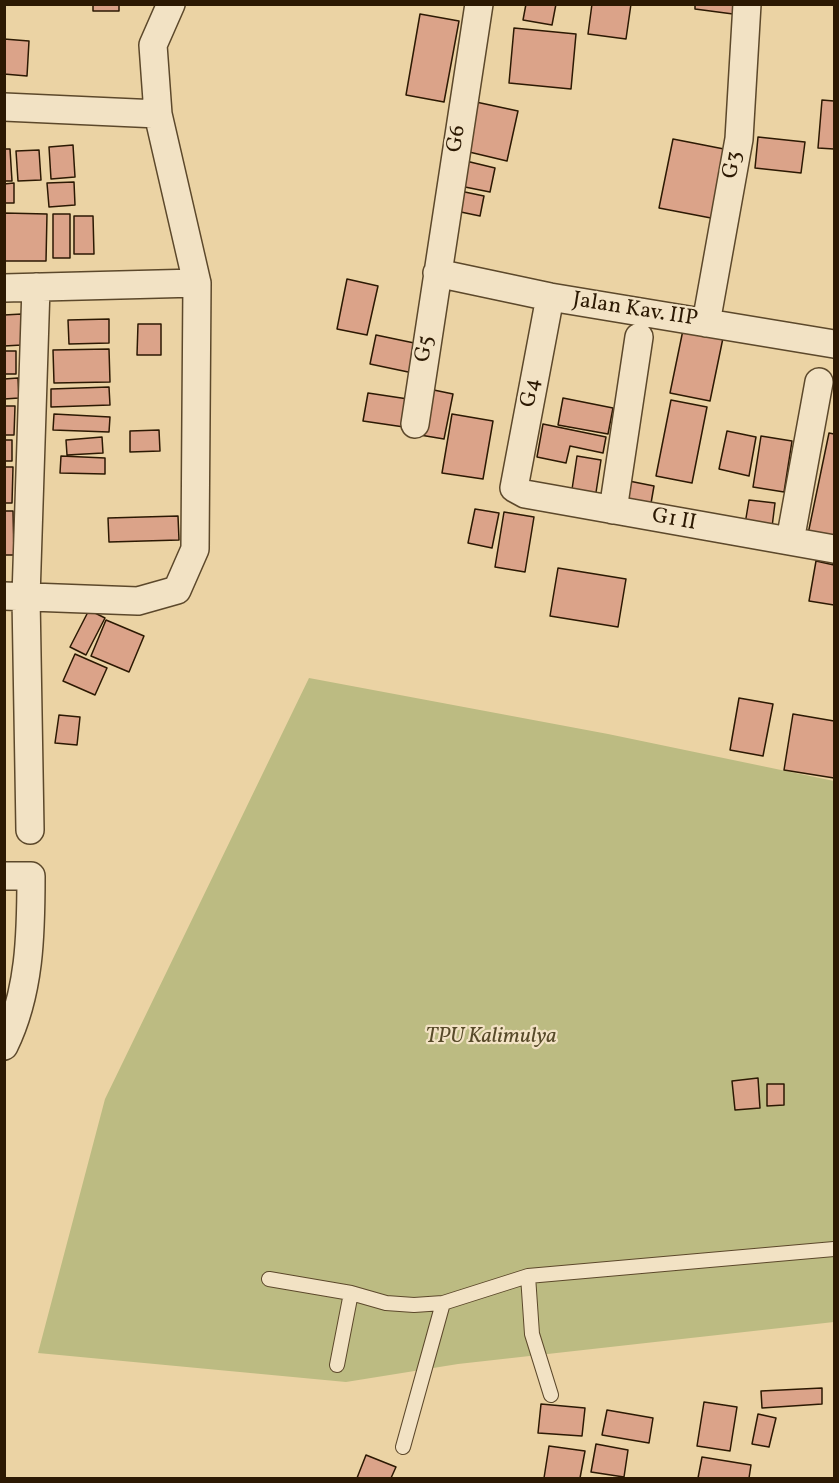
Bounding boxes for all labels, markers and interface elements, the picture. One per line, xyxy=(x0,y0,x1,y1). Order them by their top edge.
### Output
street label: G6 xyxy=(443,123,473,155)
street label: G3 xyxy=(719,149,749,181)
street label: Jalan Kav. IIP xyxy=(571,288,699,334)
street label: G5 xyxy=(411,334,441,364)
street label: G4 xyxy=(516,376,548,410)
street label: G1 II xyxy=(650,504,698,538)
park label: TPU Kalimulya xyxy=(425,1025,557,1051)

